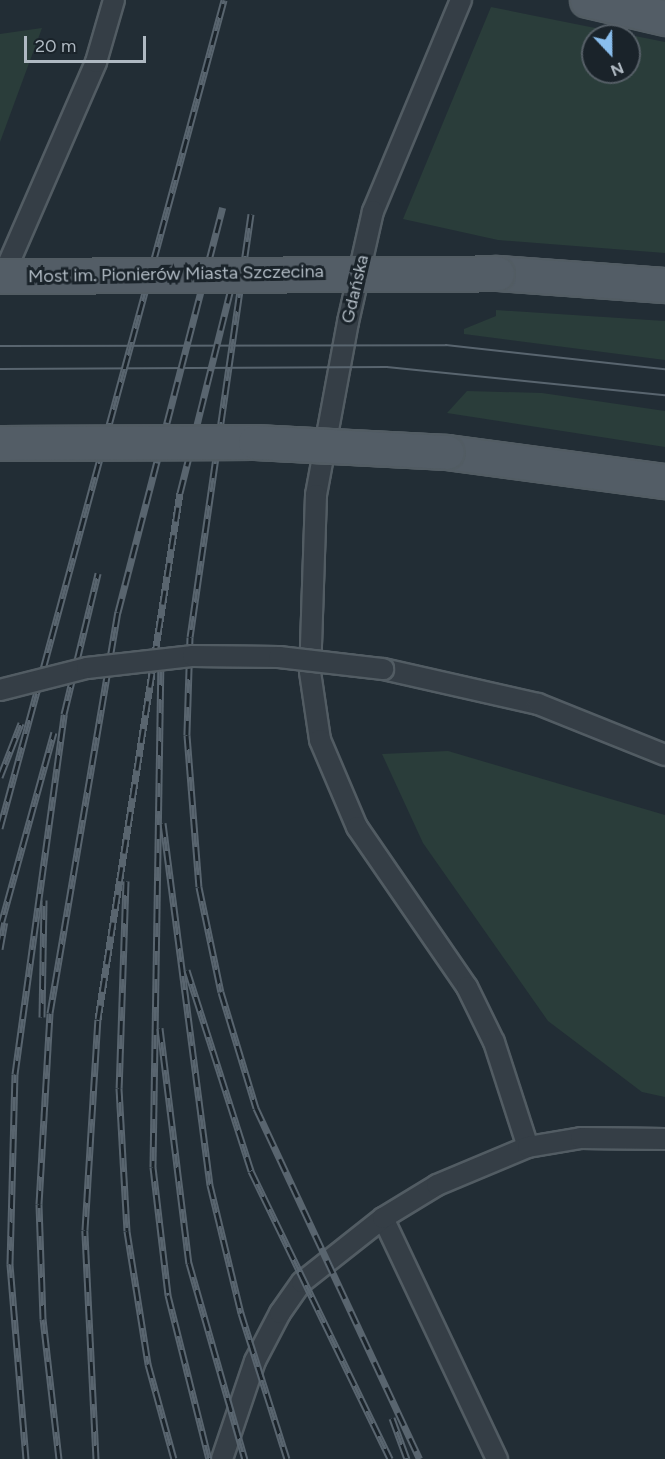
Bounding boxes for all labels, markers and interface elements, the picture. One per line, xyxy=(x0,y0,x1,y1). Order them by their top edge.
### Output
scale bar xyxy=(27,24,148,62)
north arrow xyxy=(581,24,641,84)
text: 20 m xyxy=(35,35,76,57)
text: N xyxy=(608,58,626,80)
street label: Gdańska xyxy=(337,253,373,325)
street label: Most im. Pionierów Miasta Szczecina xyxy=(28,261,324,287)

